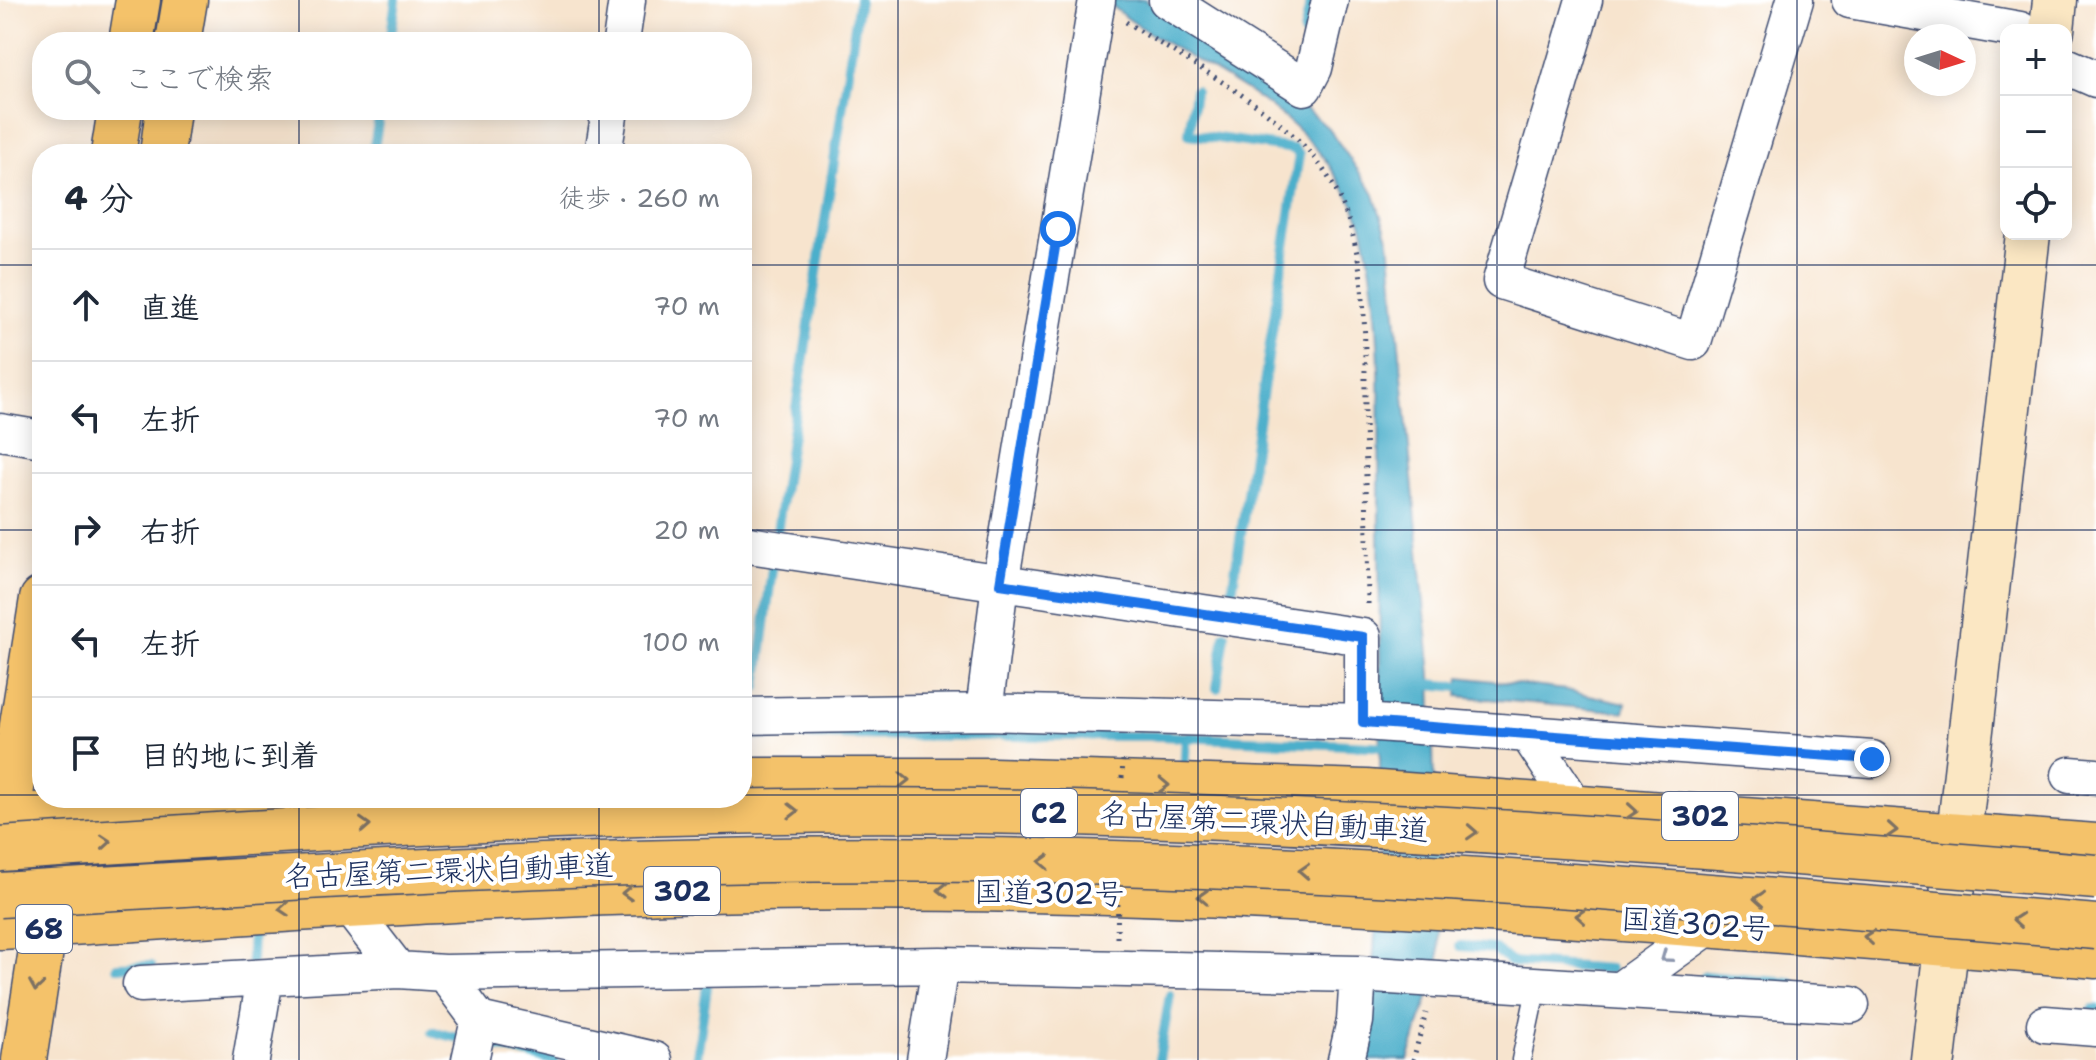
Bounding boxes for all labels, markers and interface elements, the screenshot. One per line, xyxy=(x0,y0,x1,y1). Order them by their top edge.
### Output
north arrow xyxy=(1904,24,1976,96)
map controls xyxy=(2000,24,2072,240)
button: + xyxy=(2000,24,2072,96)
search box xyxy=(32,32,752,120)
icon: search xyxy=(60,54,104,98)
text: ここで検索 xyxy=(124,58,274,99)
button: − xyxy=(2000,96,2072,168)
button: locate xyxy=(2000,168,2072,240)
text: 4 分 xyxy=(64,175,134,221)
text: 徒歩 · 260 m xyxy=(559,180,720,215)
route start xyxy=(1040,211,1076,247)
icon: ahead xyxy=(64,283,108,327)
text: 直進 xyxy=(140,287,200,328)
text: 70 m xyxy=(653,288,720,323)
icon: left xyxy=(64,395,108,439)
text: 左折 xyxy=(140,399,200,440)
text: 70 m xyxy=(653,400,720,435)
icon: right xyxy=(64,507,108,551)
text: 右折 xyxy=(140,511,200,552)
text: 20 m xyxy=(653,512,720,547)
icon: left xyxy=(64,619,108,663)
text: 左折 xyxy=(140,623,200,664)
text: 100 m xyxy=(642,624,720,659)
icon: arrive xyxy=(64,731,108,775)
text: 目的地に到着 xyxy=(140,735,320,776)
route end xyxy=(1854,741,1890,777)
one-way arrow xyxy=(898,771,911,789)
one-way arrow xyxy=(1158,776,1171,794)
road number: C2 xyxy=(1021,789,1077,837)
street label: 名古屋第二環状自動車道 xyxy=(1098,792,1430,851)
road number: 302 xyxy=(1662,792,1738,840)
one-way arrow xyxy=(787,802,800,820)
one-way arrow xyxy=(1626,802,1639,819)
one-way arrow xyxy=(359,817,372,834)
one-way arrow xyxy=(1885,821,1898,838)
one-way arrow xyxy=(1466,823,1479,840)
one-way arrow xyxy=(100,834,113,851)
street label: 名古屋第二環状自動車道 xyxy=(283,844,615,897)
one-way arrow xyxy=(1037,853,1050,870)
one-way arrow xyxy=(1297,863,1310,880)
road number: 302 xyxy=(644,867,720,915)
street label: 国道302号 xyxy=(973,871,1125,914)
one-way arrow xyxy=(936,881,949,899)
one-way arrow xyxy=(620,885,633,902)
one-way arrow xyxy=(1196,888,1209,905)
one-way arrow xyxy=(1752,891,1765,908)
street label: 国道302号 xyxy=(1619,898,1773,949)
one-way arrow xyxy=(277,900,290,917)
road number: 68 xyxy=(16,905,72,953)
one-way arrow xyxy=(1575,908,1588,925)
one-way arrow xyxy=(2011,912,2024,929)
one-way arrow xyxy=(1862,929,1875,946)
one-way arrow xyxy=(1660,947,1675,962)
one-way arrow xyxy=(28,979,45,993)

